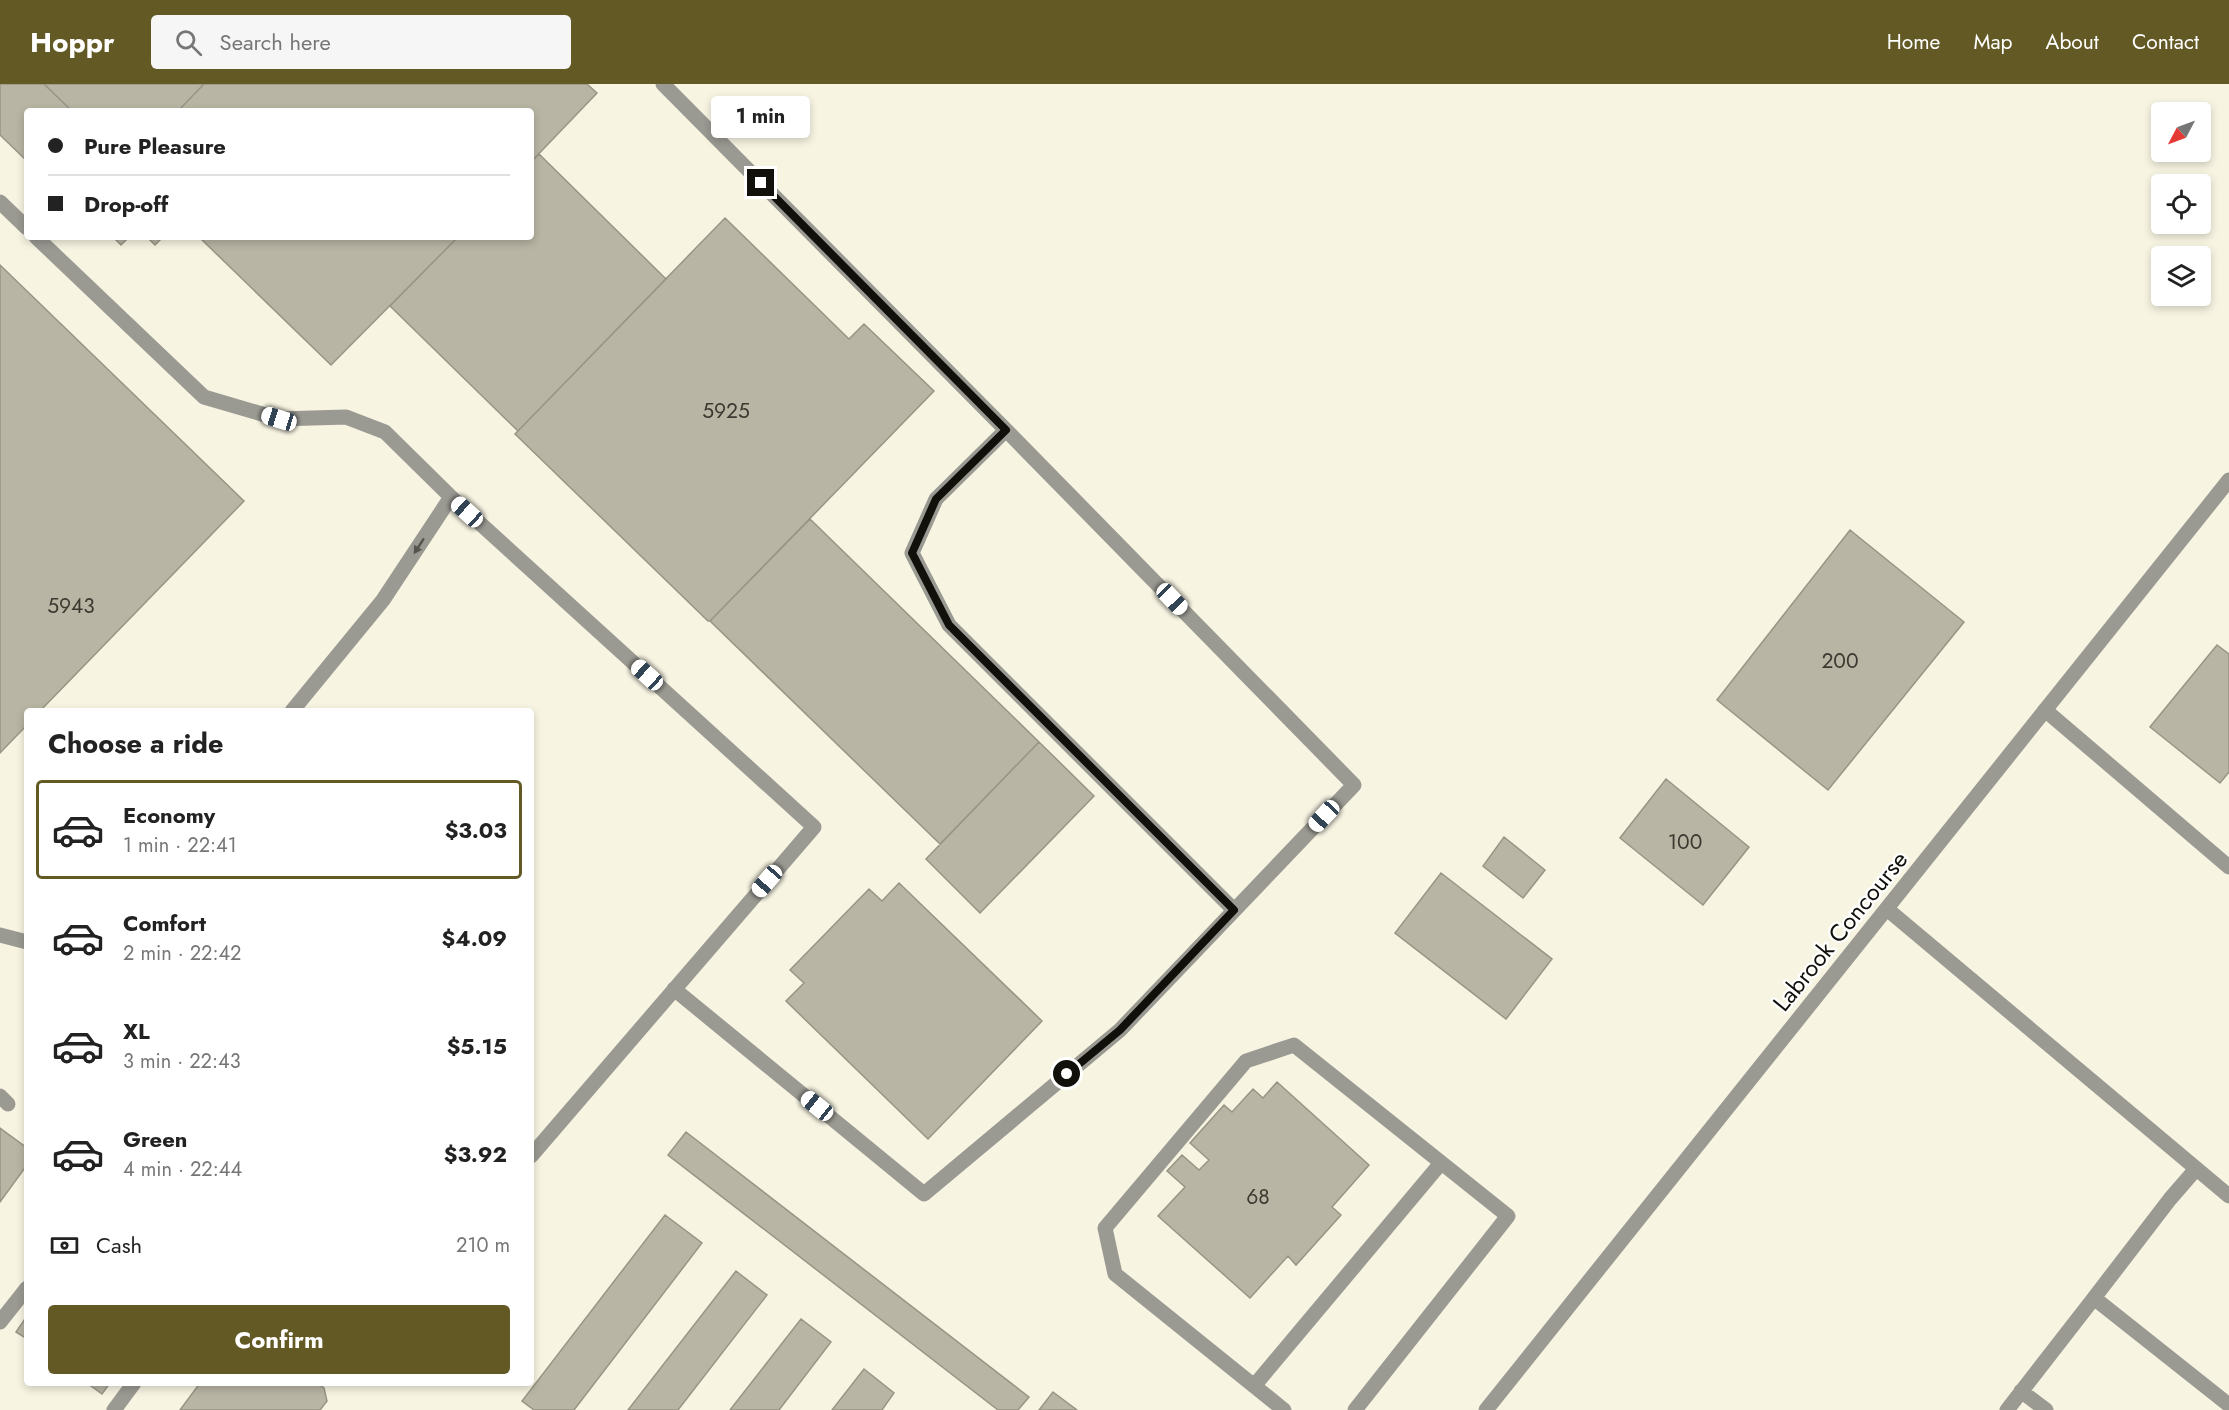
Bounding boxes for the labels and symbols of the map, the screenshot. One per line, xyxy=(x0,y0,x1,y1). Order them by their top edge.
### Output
callout: 1 min xyxy=(712,96,810,138)
north arrow xyxy=(2151,102,2211,162)
route end xyxy=(747,169,774,196)
house number: 5925 xyxy=(702,396,750,426)
car xyxy=(259,405,299,433)
car xyxy=(448,493,486,531)
one-way arrow xyxy=(414,538,425,554)
car xyxy=(1153,580,1191,618)
house number: 5943 xyxy=(47,591,95,621)
house number: 200 xyxy=(1821,646,1859,676)
car xyxy=(628,656,666,694)
car xyxy=(1305,797,1343,835)
house number: 100 xyxy=(1668,827,1702,857)
street label: Labrook Concourse xyxy=(1764,843,1916,1019)
car xyxy=(748,862,786,900)
route start xyxy=(1053,1060,1080,1087)
car xyxy=(797,1088,837,1124)
house number: 68 xyxy=(1246,1182,1270,1212)

